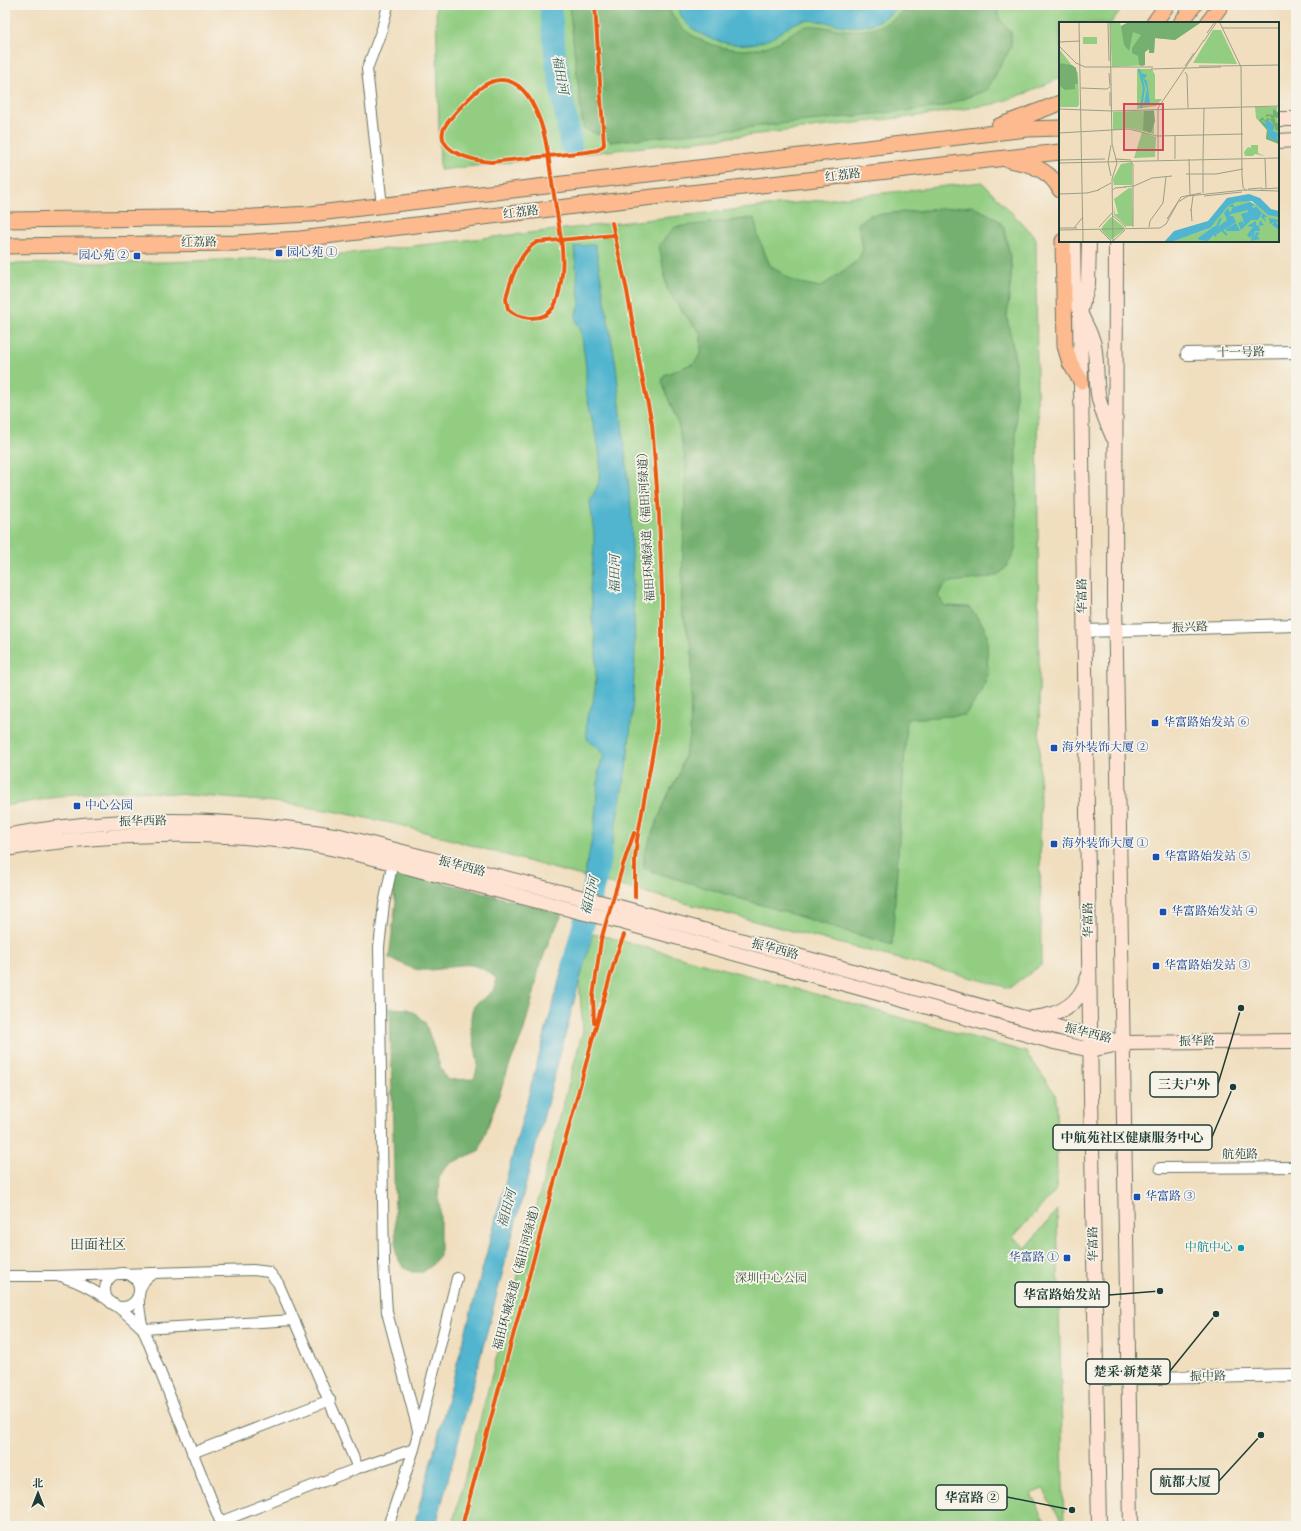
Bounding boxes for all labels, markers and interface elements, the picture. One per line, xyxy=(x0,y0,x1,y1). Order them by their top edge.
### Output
inset map xyxy=(1059,22,1279,242)
water label: 福田河 xyxy=(547,54,572,98)
street label: 红荔路 xyxy=(824,165,862,187)
street label: 红荔路 xyxy=(502,202,540,224)
street label: 红荔路 xyxy=(181,234,217,252)
place label: 园心苑 ① xyxy=(287,244,338,262)
place label: 园心苑 ② xyxy=(78,247,129,265)
marker: 园心苑 ① xyxy=(274,248,284,258)
marker: 园心苑 ② xyxy=(132,251,142,261)
street label: 十一号路 xyxy=(1217,344,1265,362)
street label: 福田环城绿道（福田河绿道） xyxy=(634,446,660,602)
water label: 福田河 xyxy=(607,553,625,594)
street label: 华富路 xyxy=(1074,578,1092,614)
street label: 振兴路 xyxy=(1172,618,1208,638)
place label: 华富路始发站 ⑥ xyxy=(1163,714,1250,732)
marker: 华富路始发站 ⑥ xyxy=(1150,718,1160,728)
place label: 海外装饰大厦 ② xyxy=(1062,739,1149,757)
marker: 海外装饰大厦 ② xyxy=(1049,743,1059,753)
place label: 中心公园 xyxy=(85,797,133,815)
marker: 中心公园 xyxy=(72,801,82,811)
street label: 振华西路 xyxy=(119,813,167,831)
place label: 海外装饰大厦 ① xyxy=(1062,835,1149,853)
marker: 海外装饰大厦 ① xyxy=(1049,839,1059,849)
place label: 华富路始发站 ⑤ xyxy=(1164,848,1251,866)
street label: 振华西路 xyxy=(436,852,488,882)
marker: 华富路始发站 ⑤ xyxy=(1151,852,1161,862)
water label: 福田河 xyxy=(578,873,605,917)
street label: 华富路 xyxy=(1080,902,1098,938)
place label: 华富路始发站 ④ xyxy=(1171,903,1258,921)
marker: 华富路始发站 ④ xyxy=(1158,907,1168,917)
street label: 振华西路 xyxy=(749,935,801,965)
place label: 华富路始发站 ③ xyxy=(1164,957,1251,975)
marker: 华富路始发站 ③ xyxy=(1151,961,1161,971)
street label: 振华西路 xyxy=(1063,1019,1113,1049)
street label: 振华路 xyxy=(1179,1033,1215,1051)
callout: 三夫户外 xyxy=(1150,1072,1218,1097)
text: 三夫户外 xyxy=(1158,1077,1210,1095)
callout: 中航苑社区健康服务中心 xyxy=(1053,1125,1212,1150)
text: 中航苑社区健康服务中心 xyxy=(1060,1130,1204,1148)
street label: 航苑路 xyxy=(1222,1146,1258,1164)
water label: 福田河 xyxy=(494,1186,522,1230)
place label: 华富路 ③ xyxy=(1145,1188,1196,1206)
marker: 华富路 ③ xyxy=(1132,1192,1142,1202)
street label: 福田环城绿道（福田河绿道） xyxy=(489,1197,547,1353)
street label: 华富路 xyxy=(1085,1226,1103,1262)
district label: 田面社区 xyxy=(70,1236,126,1256)
place label: 中航中心 xyxy=(1185,1239,1233,1257)
marker: 中航中心 xyxy=(1236,1243,1246,1253)
place label: 华富路 ① xyxy=(1008,1249,1059,1267)
marker: 华富路 ① xyxy=(1062,1253,1072,1263)
park label: 深圳中心公园 xyxy=(735,1270,807,1288)
callout: 华富路始发站 xyxy=(1015,1282,1109,1307)
text: 华富路始发站 xyxy=(1023,1287,1101,1305)
callout: 楚采·新楚菜 xyxy=(1086,1359,1170,1384)
text: 楚采·新楚菜 xyxy=(1094,1364,1162,1382)
street label: 振中路 xyxy=(1190,1368,1226,1386)
callout: 航都大厦 xyxy=(1151,1469,1219,1494)
north arrow xyxy=(18,1473,58,1513)
text: 航都大厦 xyxy=(1159,1474,1211,1492)
text: 北 xyxy=(33,1476,44,1492)
callout: 华富路 ② xyxy=(936,1485,1007,1510)
text: 华富路 ② xyxy=(945,1490,999,1508)

